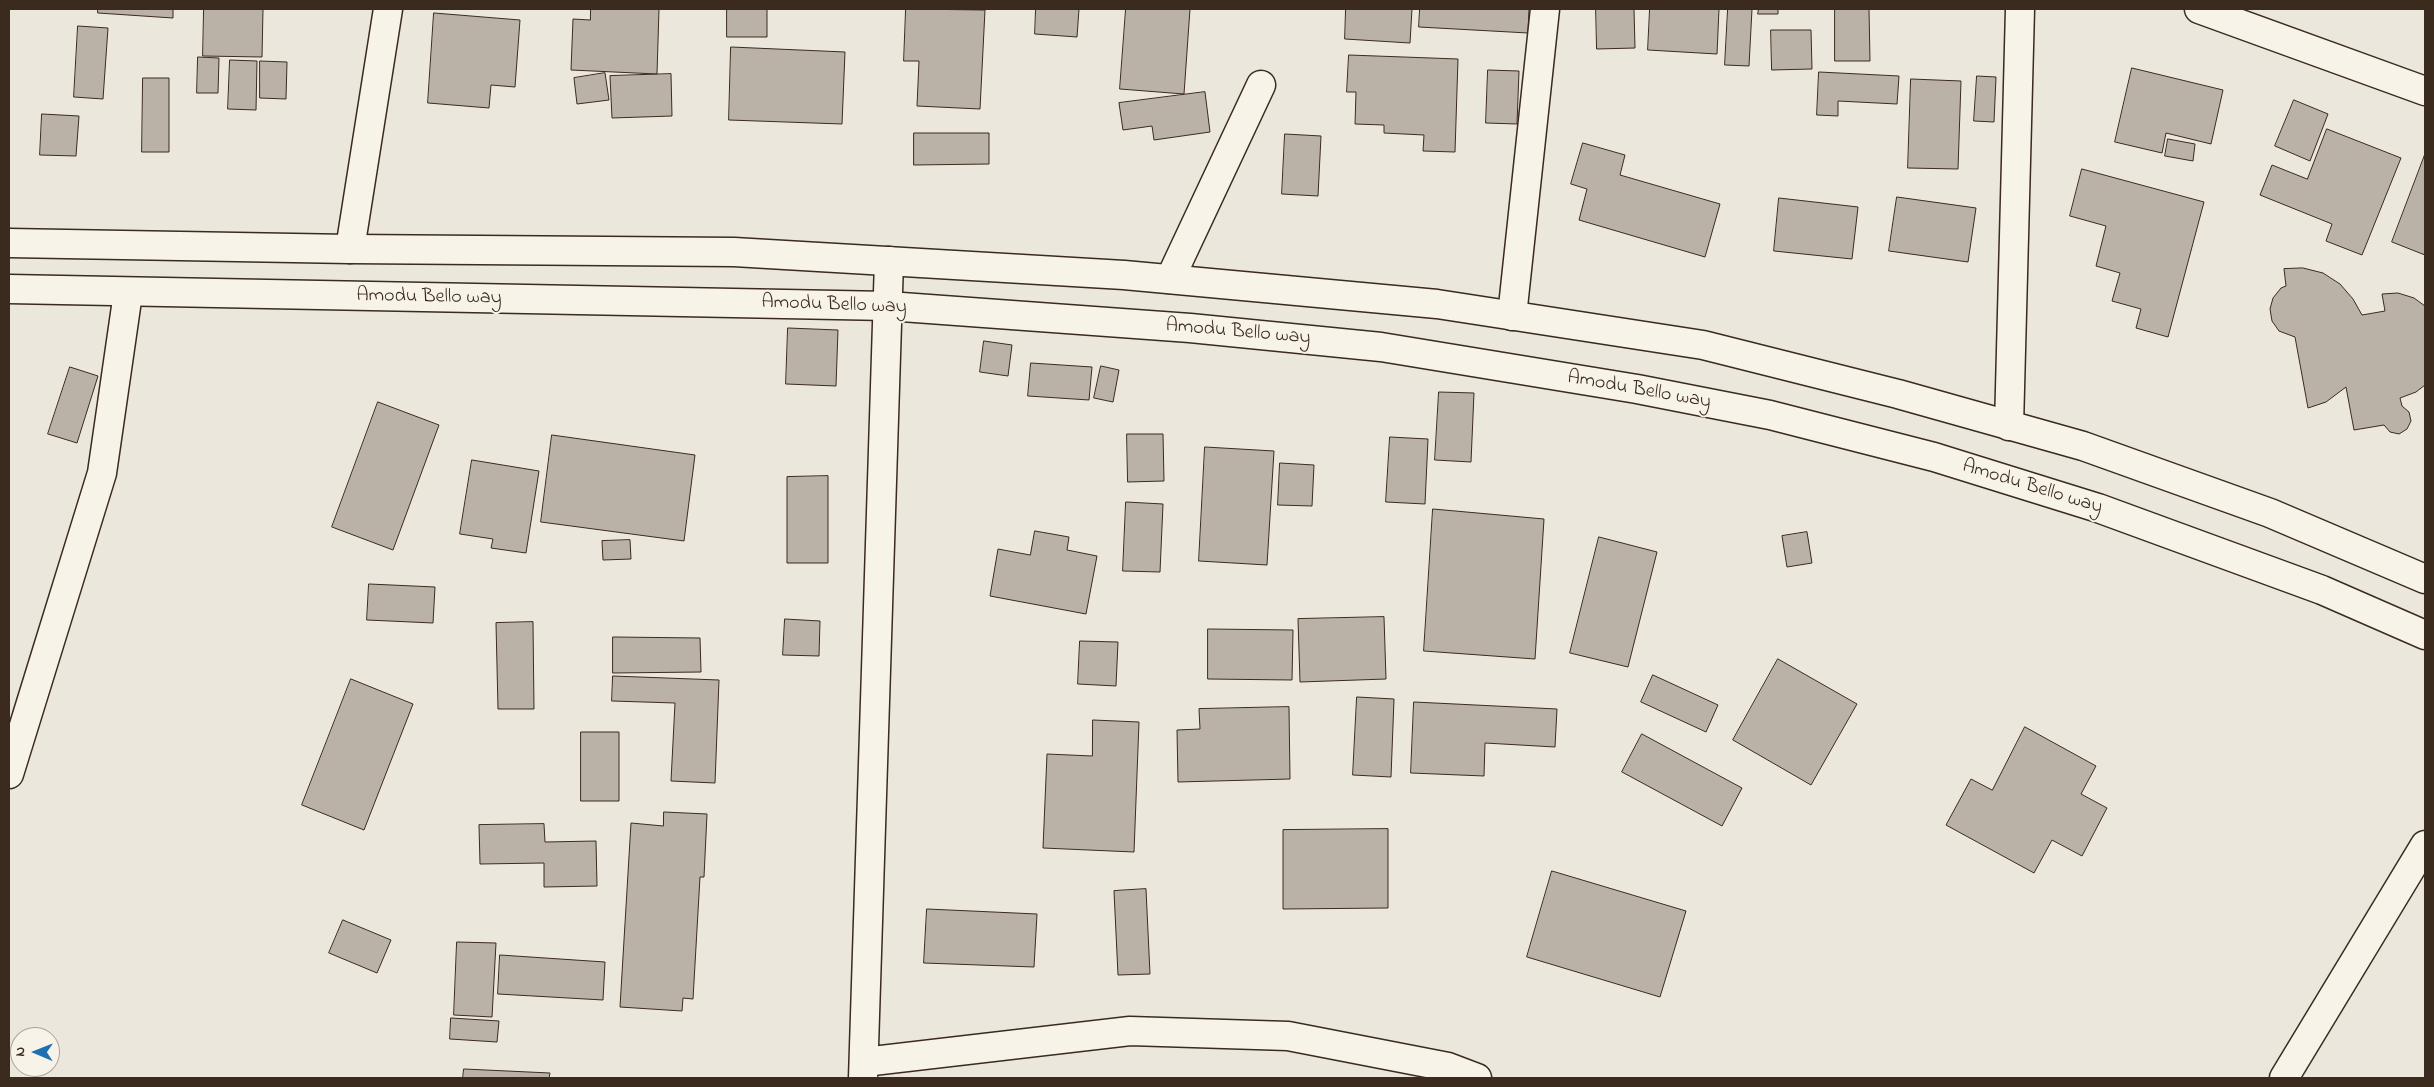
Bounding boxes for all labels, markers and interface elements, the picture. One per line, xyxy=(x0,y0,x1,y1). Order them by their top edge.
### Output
street label: Amodu Bello way xyxy=(356,285,502,311)
street label: Amodu Bello way xyxy=(761,291,907,321)
street label: Amodu Bello way xyxy=(1165,315,1311,351)
street label: Amodu Bello way xyxy=(1565,367,1713,415)
street label: Amodu Bello way xyxy=(1959,455,2105,521)
north arrow xyxy=(10,1027,60,1077)
text: N xyxy=(10,1047,31,1057)

